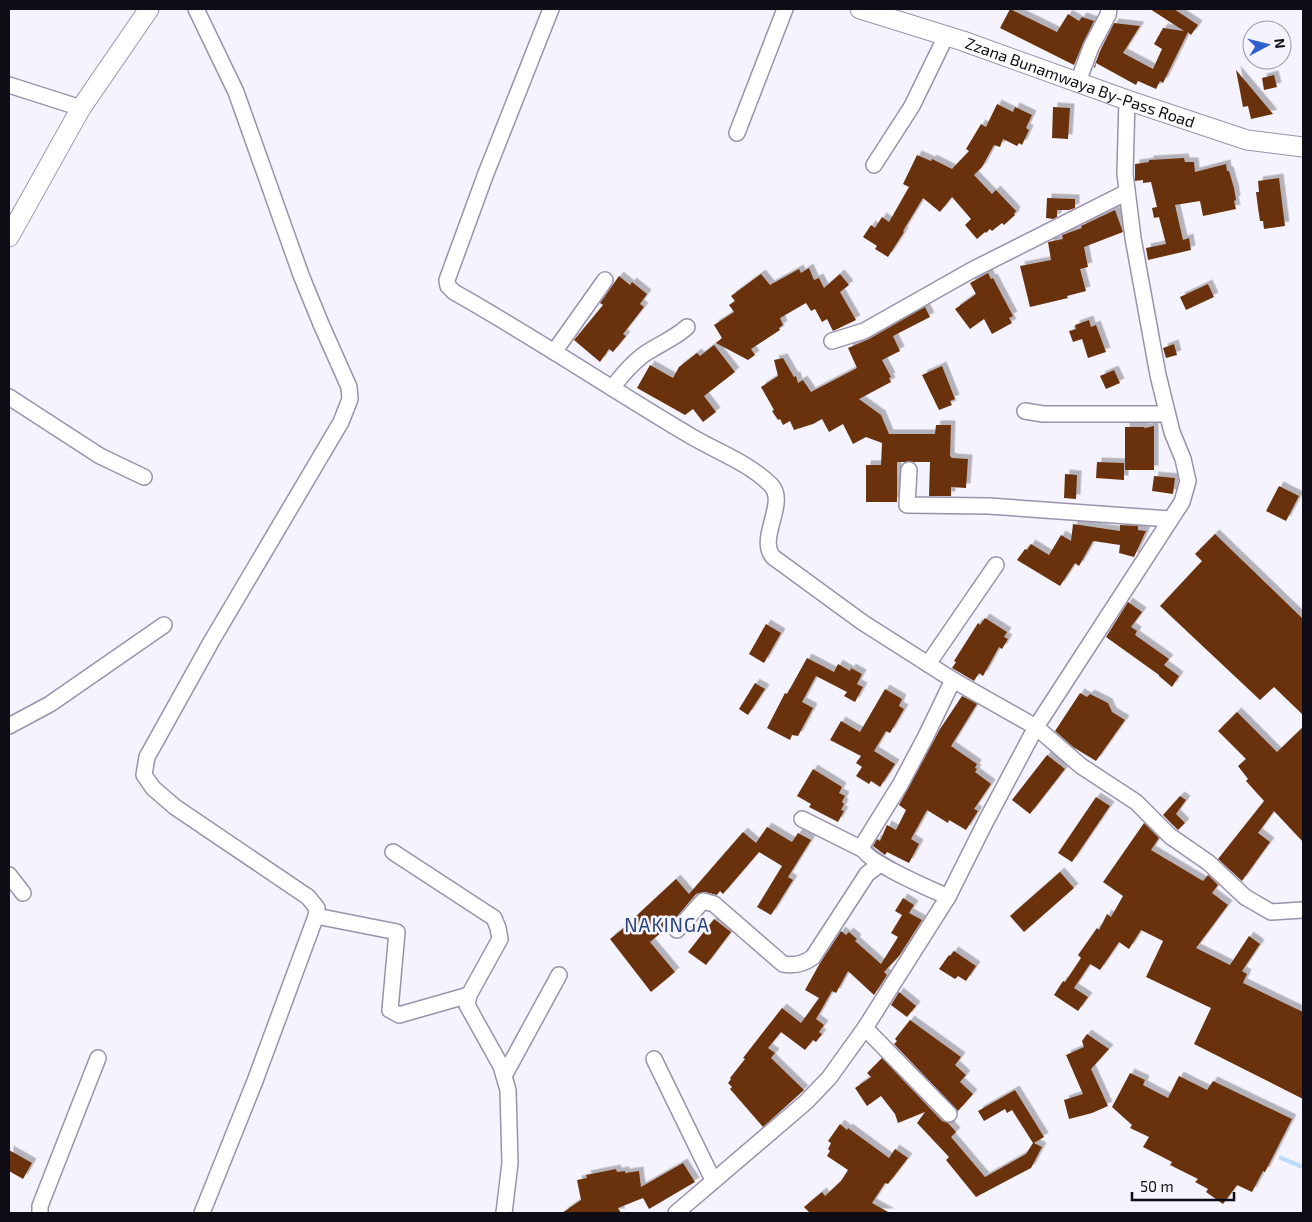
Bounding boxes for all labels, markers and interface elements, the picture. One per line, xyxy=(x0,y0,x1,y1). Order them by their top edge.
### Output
north arrow xyxy=(1242,20,1292,70)
street label: Zzana Bunamwaya By-Pass Road xyxy=(963,33,1197,131)
text: N xyxy=(1271,37,1289,49)
district label: NAKINGA xyxy=(624,913,710,936)
scale bar xyxy=(1132,1170,1234,1202)
text: 50 m xyxy=(1140,1177,1174,1195)

